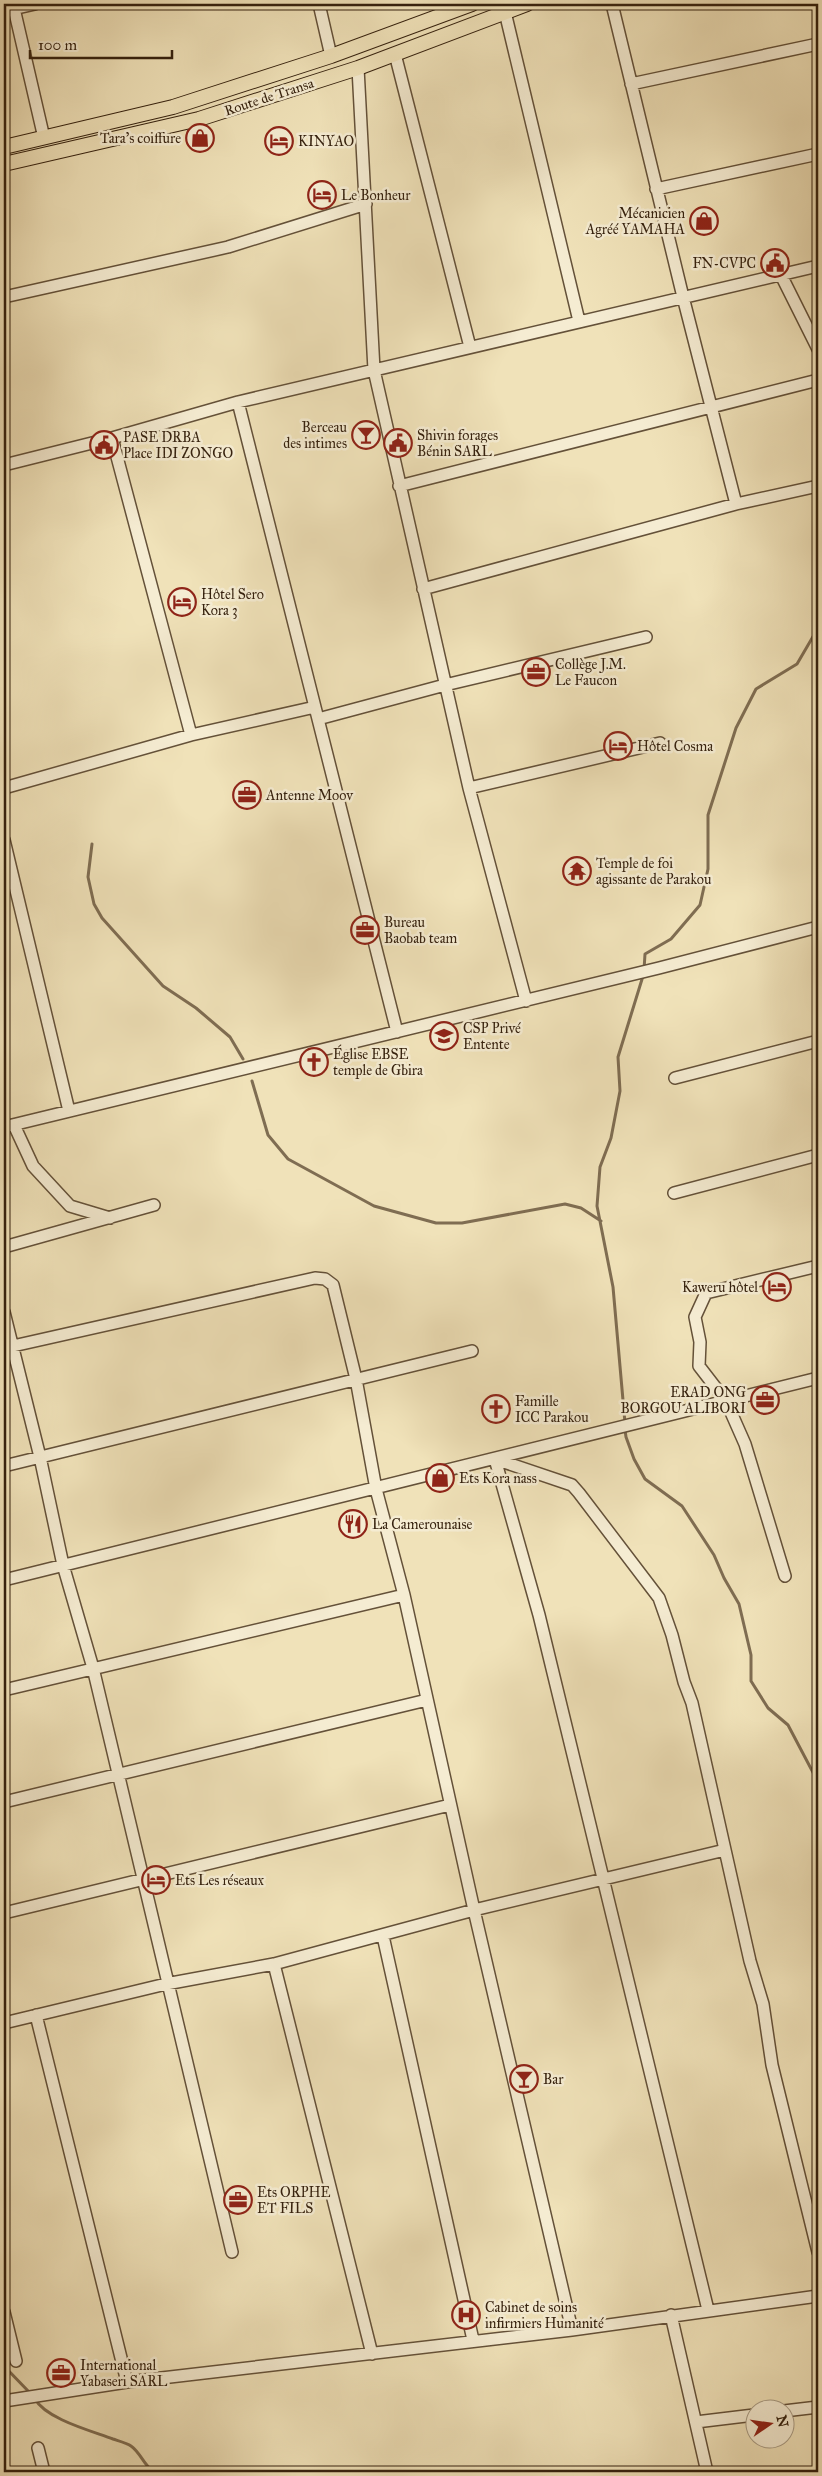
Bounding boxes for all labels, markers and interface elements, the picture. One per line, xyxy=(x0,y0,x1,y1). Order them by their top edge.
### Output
scale bar xyxy=(30,28,172,60)
text: 100 m xyxy=(38,36,78,54)
street label: Route de Transa xyxy=(222,75,316,119)
shop icon: Tara's coiffure xyxy=(185,123,215,153)
hotel icon: KINYAO xyxy=(264,126,294,156)
place label: Tara's coiffure xyxy=(100,130,181,147)
place label: KINYAO xyxy=(298,133,354,150)
hotel icon: Le Bonheur xyxy=(307,180,337,210)
place label: Le Bonheur xyxy=(341,187,411,204)
place label: Mécanicien Agréé YAMAHA xyxy=(585,205,686,238)
shop icon: Mécanicien Agréé YAMAHA xyxy=(689,206,719,236)
public building icon: FN-CVPC xyxy=(760,248,790,278)
place label: FN-CVPC xyxy=(692,255,756,272)
place label: Berceau des intimes xyxy=(283,419,348,452)
bar icon: Berceau des intimes xyxy=(351,420,381,450)
place label: Shivin forages Bénin SARL xyxy=(417,427,498,460)
public building icon: Shivin forages Bénin SARL xyxy=(383,428,413,458)
place label: PASE DRBA Place IDI ZONGO xyxy=(123,429,233,462)
public building icon: PASE DRBA Place IDI ZONGO xyxy=(89,430,119,460)
place label: Hôtel Sero Kora 3 xyxy=(201,586,264,619)
hotel icon: Hôtel Sero Kora 3 xyxy=(167,587,197,617)
place label: Collège J.M. Le Faucon xyxy=(555,656,626,689)
office icon: Collège J.M. Le Faucon xyxy=(521,657,551,687)
hotel icon: Hôtel Cosma xyxy=(603,731,633,761)
place label: Hôtel Cosma xyxy=(637,738,713,755)
office icon: Antenne Moov xyxy=(232,780,262,810)
place label: Antenne Moov xyxy=(265,787,354,804)
place label: Temple de foi agissante de Parakou xyxy=(596,855,712,888)
temple icon: Temple de foi agissante de Parakou xyxy=(562,856,592,886)
place label: Bureau Baobab team xyxy=(384,914,458,947)
office icon: Bureau Baobab team xyxy=(350,915,380,945)
place label: CSP Privé Entente xyxy=(463,1020,521,1053)
school or university icon: CSP Privé Entente xyxy=(429,1021,459,1051)
place label: Église EBSE temple de Gbira xyxy=(333,1044,423,1079)
church icon: Église EBSE temple de Gbira xyxy=(299,1047,329,1077)
hotel icon: Kaweru hôtel xyxy=(762,1272,792,1302)
place label: Kaweru hôtel xyxy=(682,1279,758,1296)
place label: ERAD ONG BORGOU ALIBORI xyxy=(620,1384,746,1417)
office icon: ERAD ONG BORGOU ALIBORI xyxy=(750,1385,780,1415)
place label: Famille ICC Parakou xyxy=(515,1393,589,1426)
church icon: Famille ICC Parakou xyxy=(481,1394,511,1424)
shop icon: Ets Kora nass xyxy=(425,1463,455,1493)
place label: Ets Kora nass xyxy=(459,1470,537,1487)
restaurant icon: La Camerounaise xyxy=(338,1509,368,1539)
place label: La Camerounaise xyxy=(372,1516,473,1533)
hotel icon: Ets Les réseaux xyxy=(141,1865,171,1895)
place label: Ets Les réseaux xyxy=(175,1872,265,1889)
bar icon: Bar xyxy=(509,2064,539,2094)
place label: Bar xyxy=(543,2071,564,2088)
place label: Ets ORPHE ET FILS xyxy=(257,2184,331,2217)
office icon: Ets ORPHE ET FILS xyxy=(223,2185,253,2215)
place label: Cabinet de soins infirmiers Humanité xyxy=(485,2299,604,2332)
hospital icon: Cabinet de soins infirmiers Humanité xyxy=(451,2300,481,2330)
place label: International Yabaseri SARL xyxy=(80,2357,168,2390)
office icon: International Yabaseri SARL xyxy=(46,2358,76,2388)
north arrow xyxy=(744,2398,794,2448)
text: N xyxy=(773,2413,792,2429)

